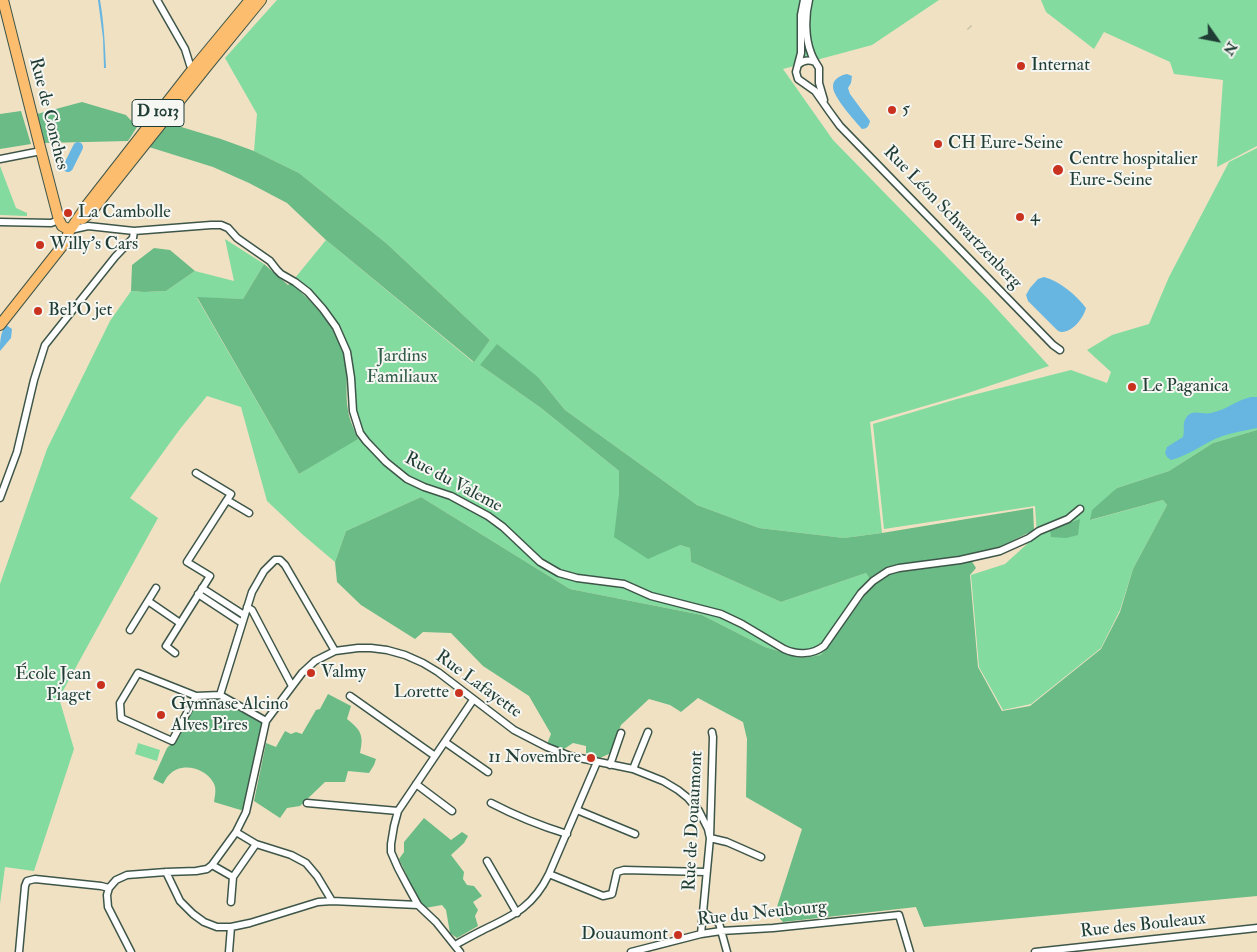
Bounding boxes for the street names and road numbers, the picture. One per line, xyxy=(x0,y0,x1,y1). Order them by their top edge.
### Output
street label: Rue de Conches xyxy=(24,56,72,172)
road number: D 1013 xyxy=(132,100,184,126)
street label: Rue Léon Schwartzenberg xyxy=(878,142,1026,294)
street label: Rue du Valeme xyxy=(401,448,505,518)
street label: Rue Lafayette xyxy=(431,646,525,724)
street label: Rue de Douaumont xyxy=(680,750,708,892)
street label: Rue du Neubourg xyxy=(696,896,828,932)
street label: Rue des Bouleaux xyxy=(1079,909,1207,943)

